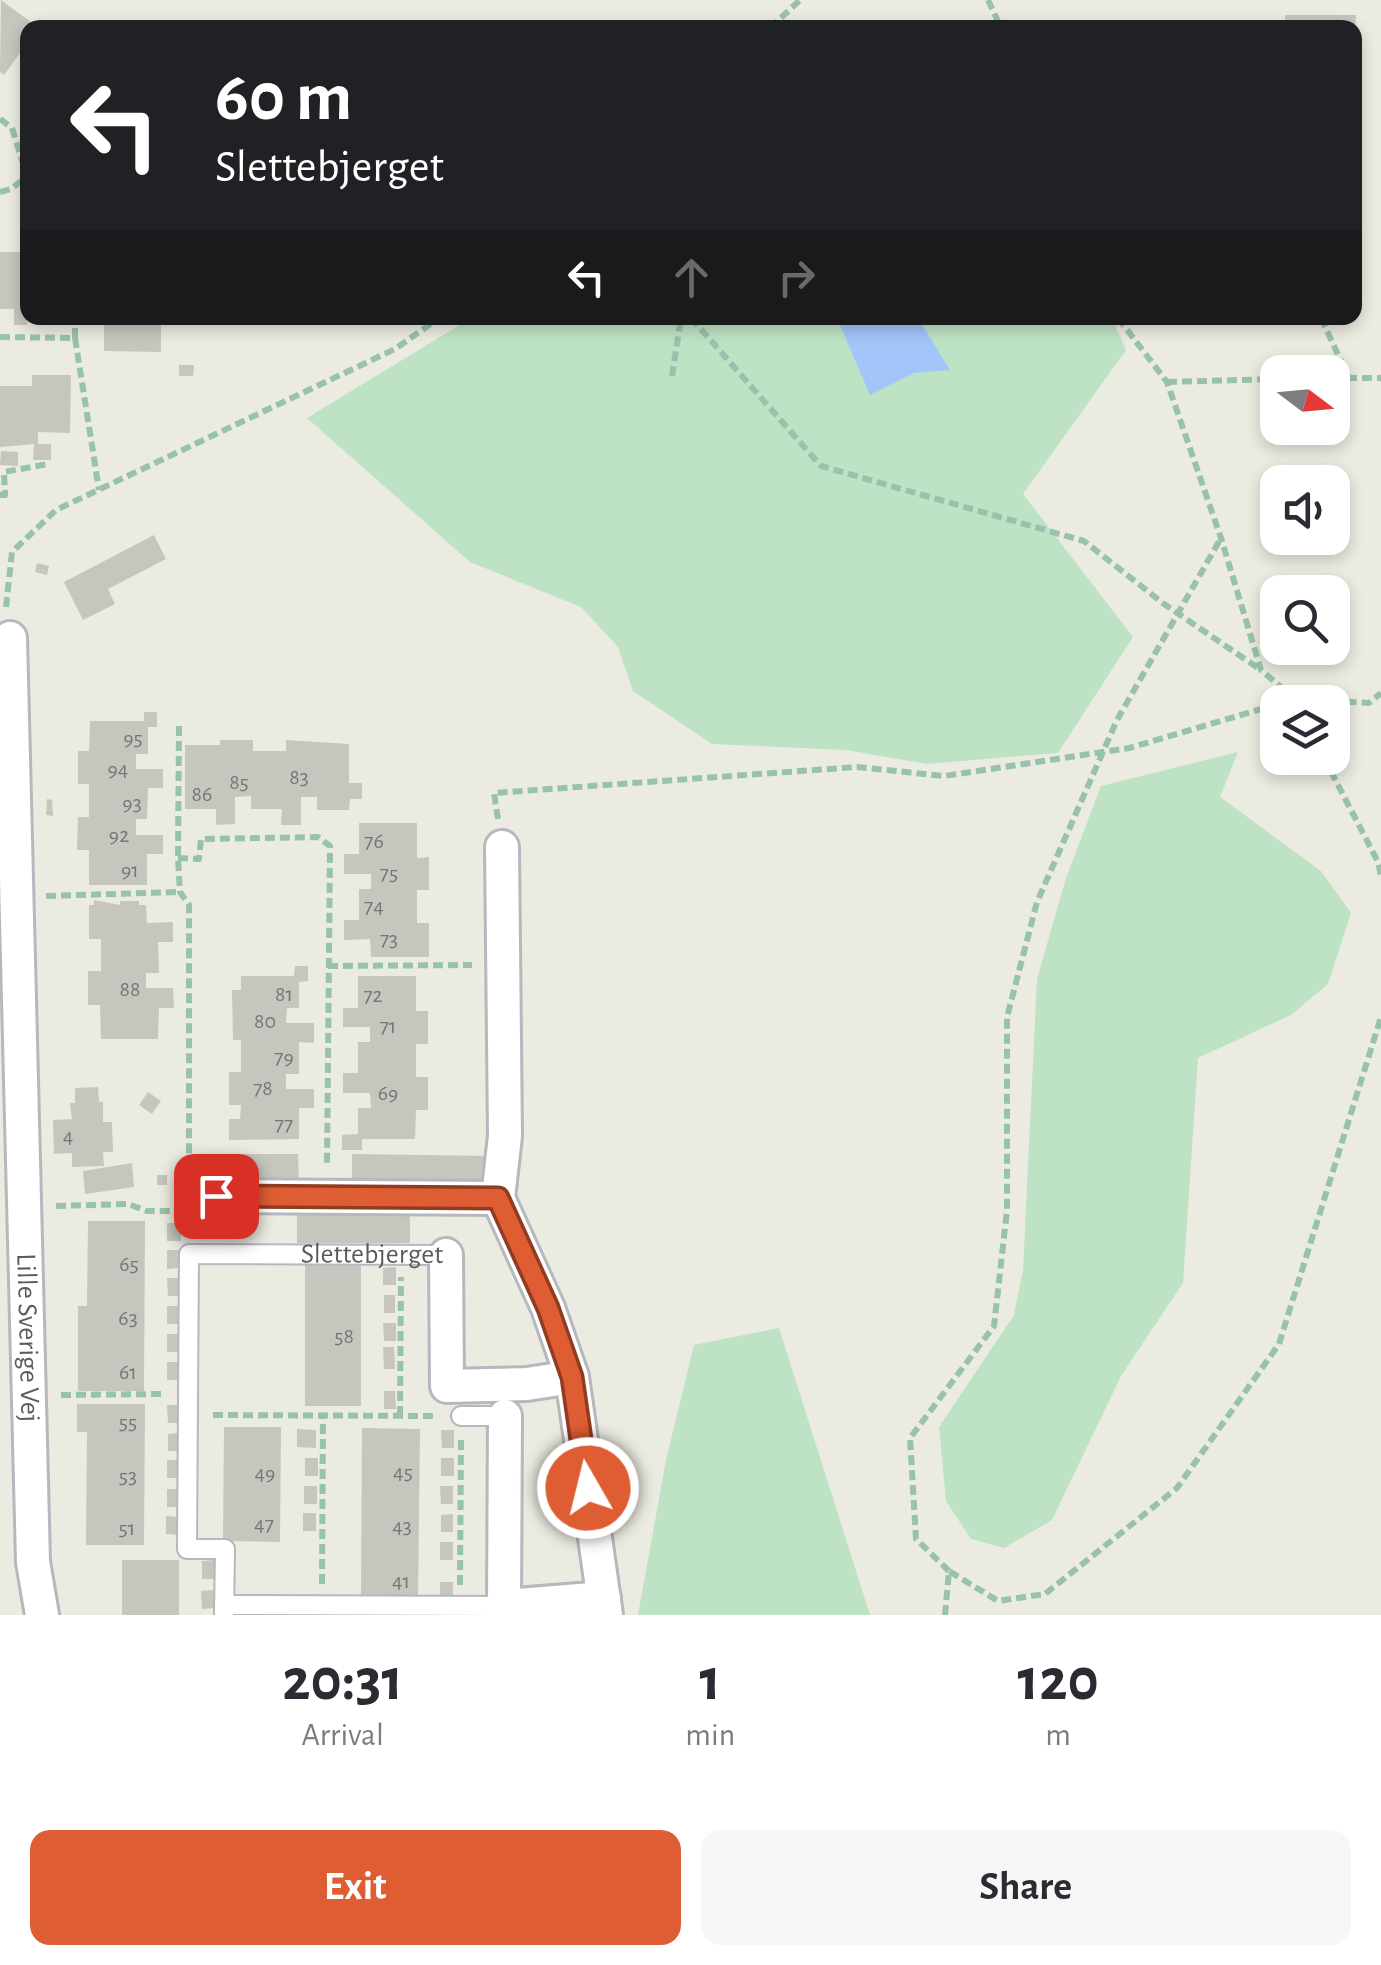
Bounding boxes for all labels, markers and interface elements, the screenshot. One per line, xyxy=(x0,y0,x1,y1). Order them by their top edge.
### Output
icon: left xyxy=(50,60,180,190)
text: 60 m xyxy=(215,63,352,133)
text: Slettebjerget xyxy=(215,145,444,190)
icon: left xyxy=(559,250,614,305)
icon: ahead xyxy=(664,250,719,305)
icon: right xyxy=(769,250,824,305)
north arrow xyxy=(1260,355,1350,445)
map controls xyxy=(1260,355,1350,775)
button: sound xyxy=(1260,465,1350,555)
button: search xyxy=(1260,575,1350,665)
button: layers xyxy=(1260,685,1350,775)
house number: 95 xyxy=(123,727,143,749)
house number: 94 xyxy=(108,758,128,780)
house number: 83 xyxy=(289,766,309,788)
house number: 85 xyxy=(229,771,249,793)
house number: 86 xyxy=(192,783,212,805)
house number: 93 xyxy=(122,792,142,814)
house number: 92 xyxy=(109,824,129,846)
house number: 76 xyxy=(364,830,384,852)
house number: 91 xyxy=(121,859,139,881)
house number: 75 xyxy=(380,862,398,884)
house number: 74 xyxy=(364,895,384,917)
house number: 73 xyxy=(380,928,398,950)
house number: 88 xyxy=(120,978,140,1000)
house number: 81 xyxy=(275,983,293,1005)
house number: 72 xyxy=(363,984,383,1006)
house number: 80 xyxy=(254,1010,276,1032)
house number: 71 xyxy=(380,1015,396,1037)
house number: 79 xyxy=(274,1046,294,1068)
house number: 78 xyxy=(253,1077,273,1099)
house number: 69 xyxy=(378,1082,398,1104)
house number: 77 xyxy=(275,1113,293,1135)
house number: 4 xyxy=(63,1125,73,1147)
pin xyxy=(174,1154,259,1239)
icon: arrive xyxy=(189,1169,244,1224)
street label: Slettebjerget xyxy=(301,1240,443,1269)
street label: Lille Sverige Vej xyxy=(11,1253,44,1422)
house number: 65 xyxy=(119,1253,139,1275)
house number: 63 xyxy=(118,1307,138,1329)
house number: 58 xyxy=(334,1325,354,1347)
house number: 61 xyxy=(119,1361,137,1383)
house number: 55 xyxy=(119,1411,137,1433)
position arrow xyxy=(536,1436,640,1540)
house number: 45 xyxy=(393,1461,413,1483)
house number: 49 xyxy=(255,1462,275,1484)
house number: 53 xyxy=(119,1465,137,1487)
house number: 47 xyxy=(254,1513,274,1535)
house number: 43 xyxy=(392,1515,412,1537)
house number: 51 xyxy=(119,1517,135,1539)
house number: 41 xyxy=(392,1570,410,1592)
text: 20:31 xyxy=(282,1651,403,1711)
text: 1 xyxy=(699,1651,721,1711)
text: 120 xyxy=(1018,1651,1099,1711)
text: Arrival xyxy=(302,1719,384,1751)
text: min xyxy=(685,1719,735,1751)
text: m xyxy=(1045,1719,1071,1751)
button: Exit xyxy=(30,1830,681,1945)
button: Share xyxy=(701,1830,1351,1945)

